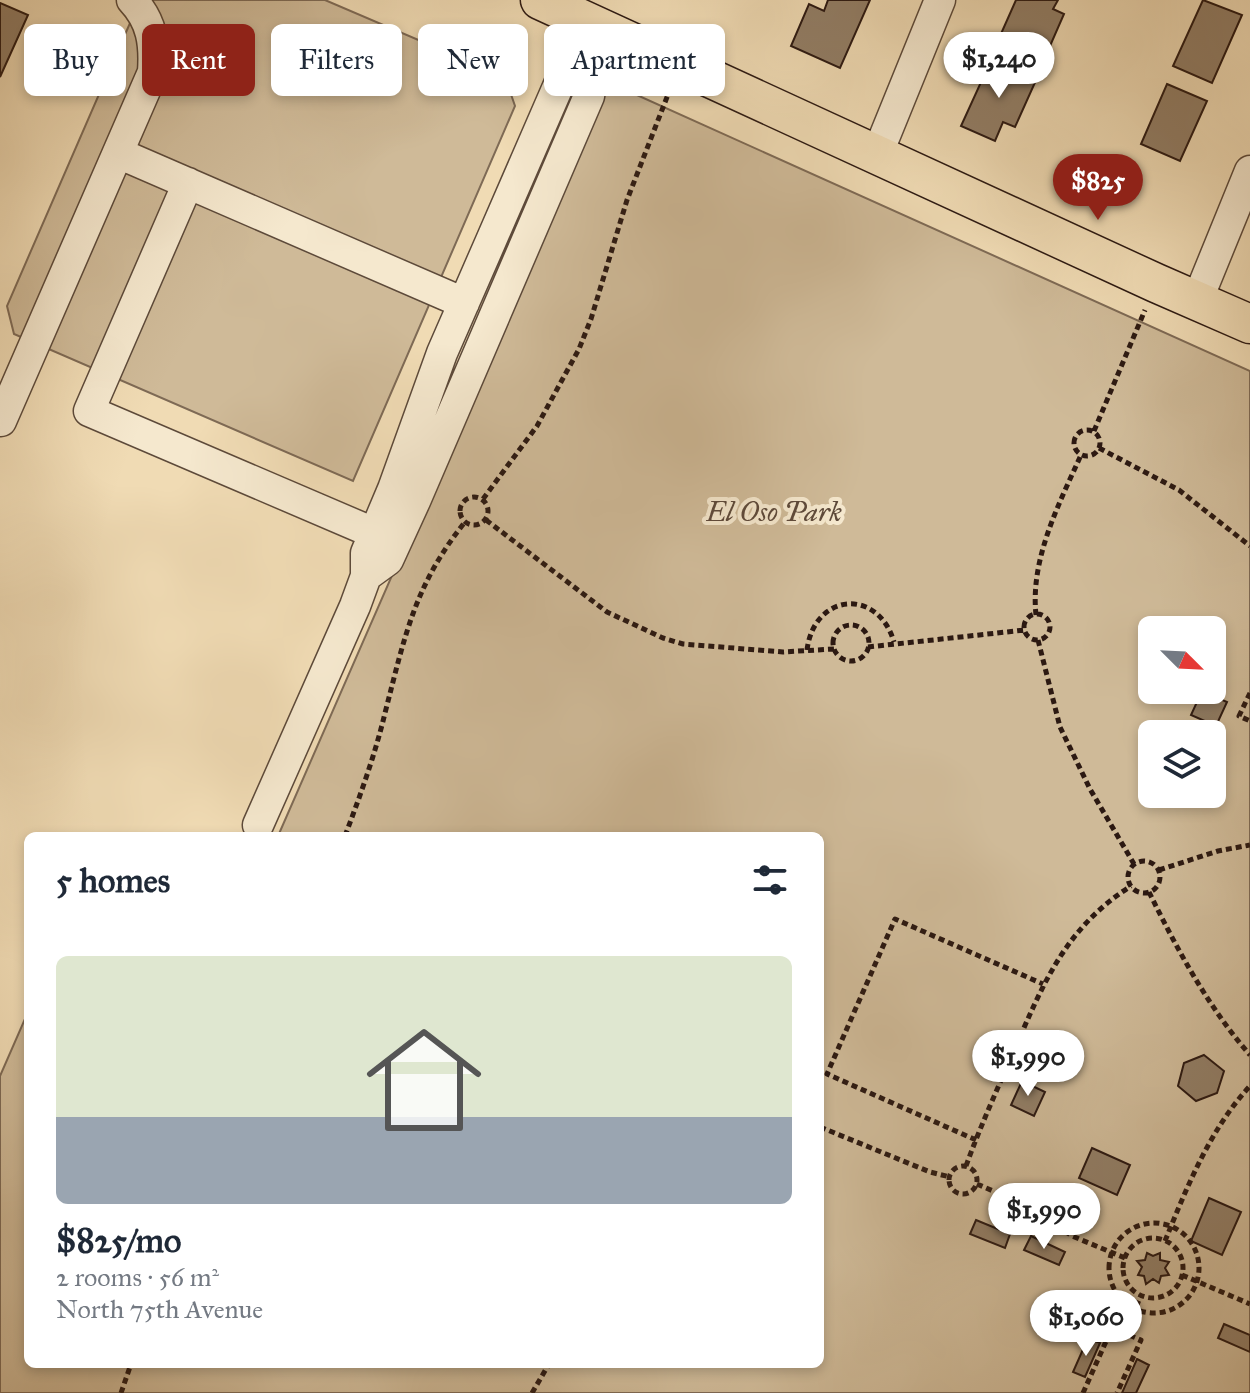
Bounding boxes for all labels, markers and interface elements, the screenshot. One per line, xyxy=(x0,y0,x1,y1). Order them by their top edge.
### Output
chip: Buy xyxy=(24,24,126,96)
chip: Rent xyxy=(142,24,255,96)
chip: Filters xyxy=(271,24,402,96)
chip: New xyxy=(418,24,528,96)
chip: Apartment xyxy=(544,24,725,96)
pin: $1,240 xyxy=(934,32,1064,100)
text: $1,240 xyxy=(961,42,1037,74)
pin: $825 xyxy=(1051,154,1145,222)
text: $825 xyxy=(1071,164,1125,196)
park label: El Oso Park xyxy=(705,494,843,529)
north arrow xyxy=(1138,616,1226,704)
map controls xyxy=(1138,616,1226,808)
button: layers xyxy=(1138,720,1226,808)
icon: filters xyxy=(748,858,792,902)
text: 5 homes xyxy=(56,860,170,901)
icon: home xyxy=(352,1008,496,1152)
pin: $1,990 xyxy=(963,1030,1093,1098)
text: $1,990 xyxy=(990,1040,1066,1072)
pin: $1,990 xyxy=(979,1183,1109,1251)
text: $1,990 xyxy=(1006,1193,1082,1225)
text: $825/mo xyxy=(56,1220,181,1261)
text: 2 rooms · 56 m² xyxy=(56,1261,219,1293)
pin: $1,060 xyxy=(1021,1290,1151,1358)
text: North 75th Avenue xyxy=(56,1293,263,1325)
text: $1,060 xyxy=(1048,1300,1124,1332)

